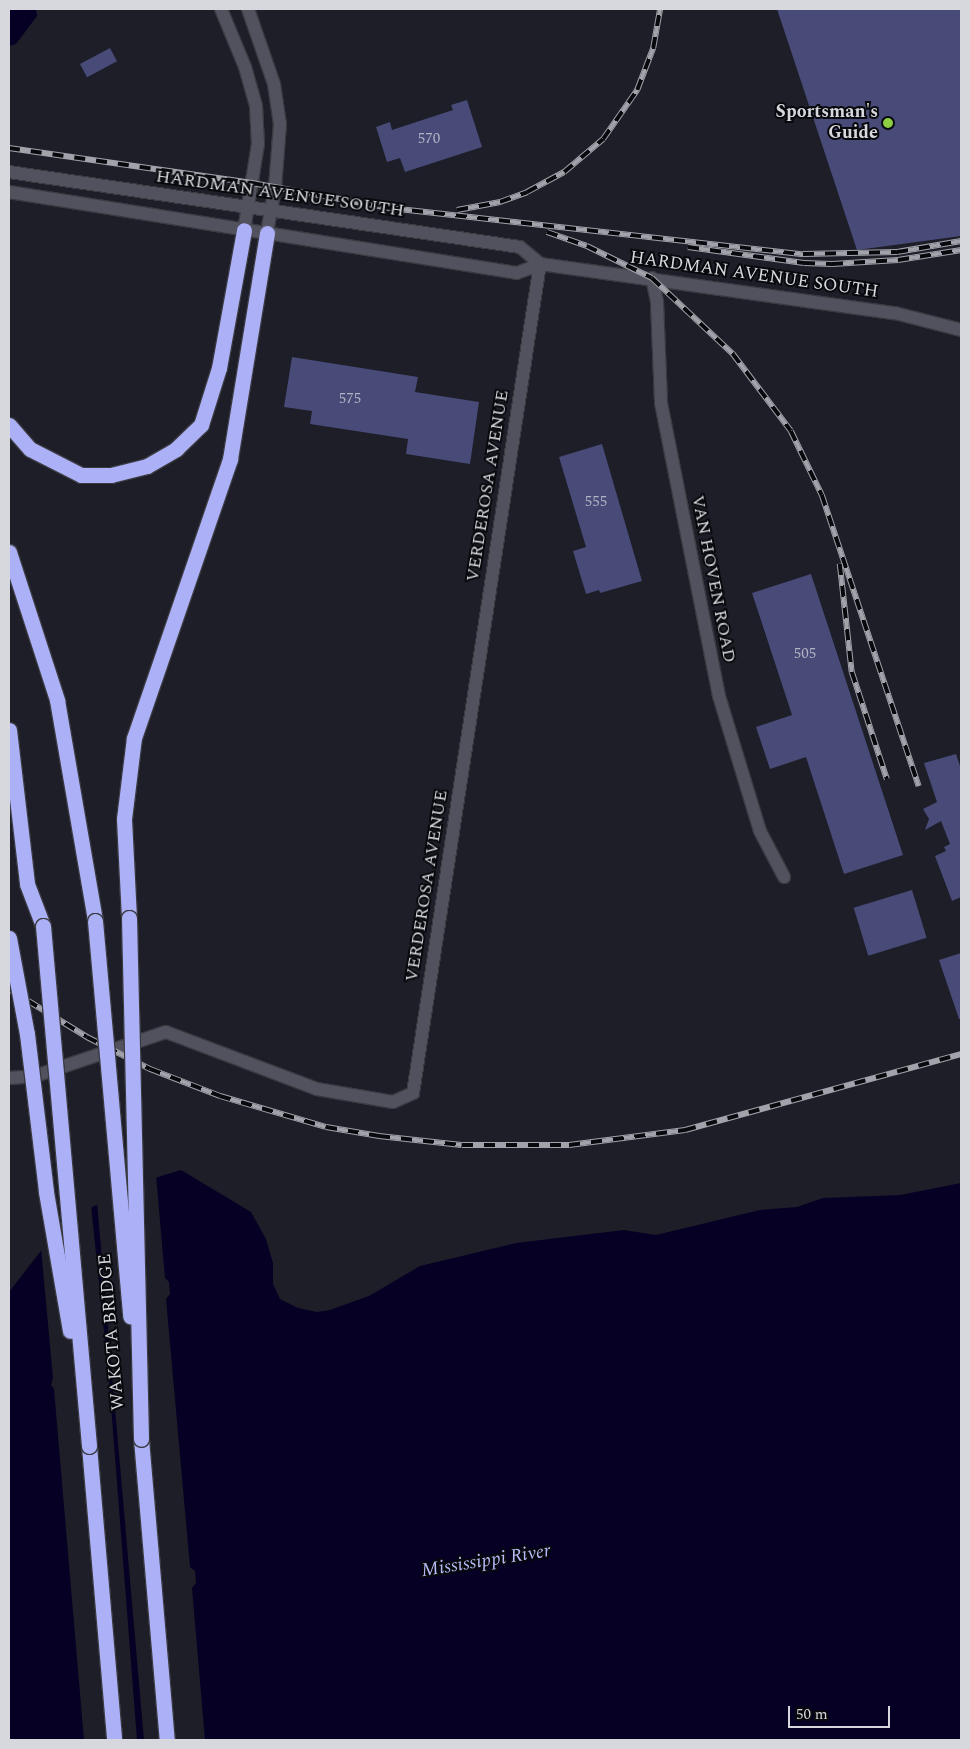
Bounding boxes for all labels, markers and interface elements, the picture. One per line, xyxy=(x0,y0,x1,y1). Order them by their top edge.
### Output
place label: Sportsman's Guide xyxy=(776,102,878,144)
marker: Sportsman's Guide xyxy=(882,117,894,129)
house number: 570 xyxy=(418,130,440,148)
street label: HARDMAN AVENUE SOUTH xyxy=(154,166,406,222)
street label: HARDMAN AVENUE SOUTH xyxy=(628,247,880,303)
street label: VERDEROSA AVENUE xyxy=(462,389,514,583)
house number: 575 xyxy=(339,390,361,408)
house number: 555 xyxy=(585,493,607,511)
street label: VAN HOVEN ROAD xyxy=(686,493,740,665)
house number: 505 xyxy=(794,645,816,663)
street label: VERDEROSA AVENUE xyxy=(401,789,453,983)
street label: WAKOTA BRIDGE xyxy=(94,1253,130,1411)
water label: Mississippi River xyxy=(420,1540,552,1582)
scale bar xyxy=(790,1696,892,1728)
text: 50 m xyxy=(796,1703,828,1726)

